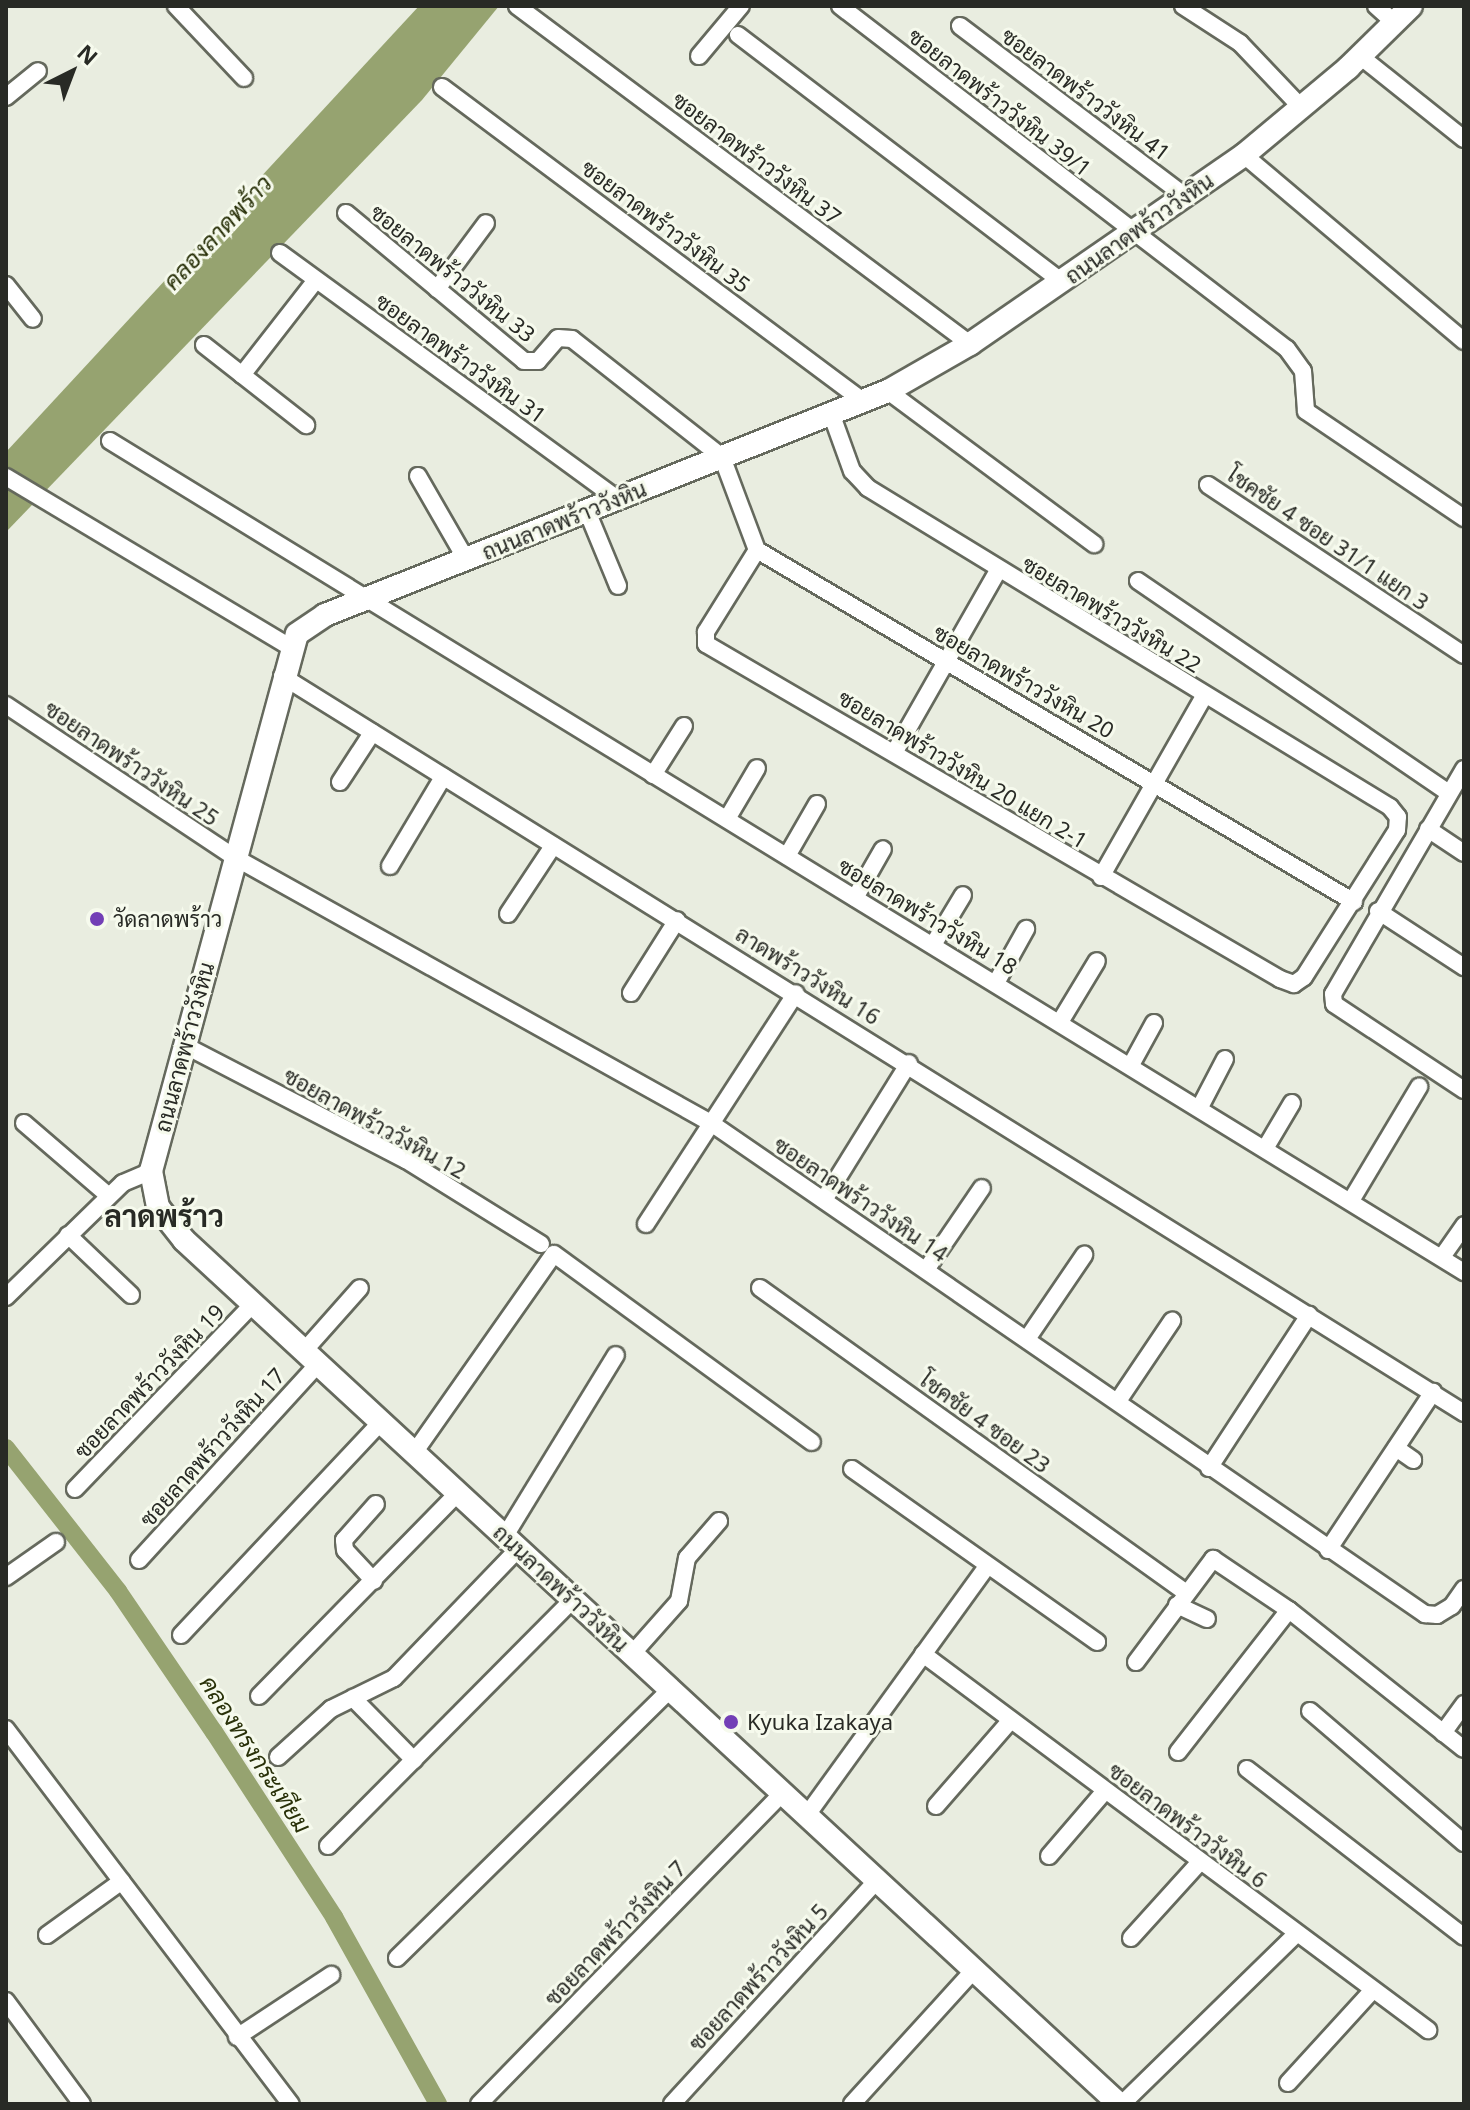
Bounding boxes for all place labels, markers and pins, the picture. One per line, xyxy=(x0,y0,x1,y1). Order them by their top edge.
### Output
place label: วัดลาดพร้าว xyxy=(113,906,222,932)
marker: วัดลาดพร้าว xyxy=(88,910,106,928)
place label: Kyuka Izakaya xyxy=(747,1709,893,1735)
marker: Kyuka Izakaya xyxy=(722,1713,740,1731)

